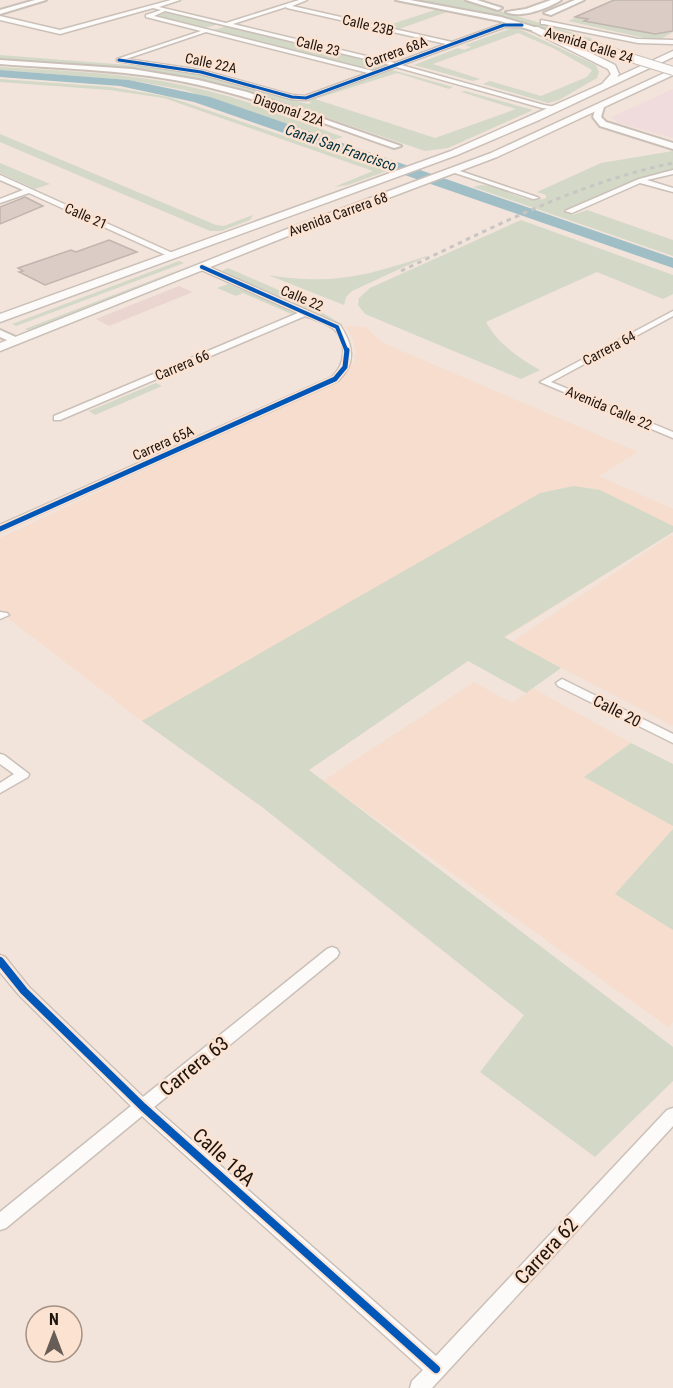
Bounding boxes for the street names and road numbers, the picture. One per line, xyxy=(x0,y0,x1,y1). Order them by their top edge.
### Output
street label: Calle 23B xyxy=(341,11,395,39)
street label: Avenida Calle 24 xyxy=(543,24,635,66)
street label: Calle 23 xyxy=(294,33,342,59)
street label: Carrera 68A xyxy=(363,33,429,71)
street label: Calle 22A xyxy=(184,50,238,76)
street label: Diagonal 22A xyxy=(252,90,326,130)
street label: Avenida Carrera 68 xyxy=(286,189,390,239)
street label: Calle 21 xyxy=(62,200,110,232)
street label: Calle 22 xyxy=(278,282,326,314)
street label: Carrera 64 xyxy=(580,327,638,369)
street label: Carrera 66 xyxy=(152,346,212,384)
street label: Avenida Calle 22 xyxy=(564,383,654,433)
street label: Carrera 65A xyxy=(130,422,196,464)
street label: Calle 20 xyxy=(590,691,644,731)
street label: Carrera 63 xyxy=(155,1031,233,1101)
street label: Calle 18A xyxy=(188,1123,260,1191)
street label: Carrera 62 xyxy=(509,1213,583,1289)

